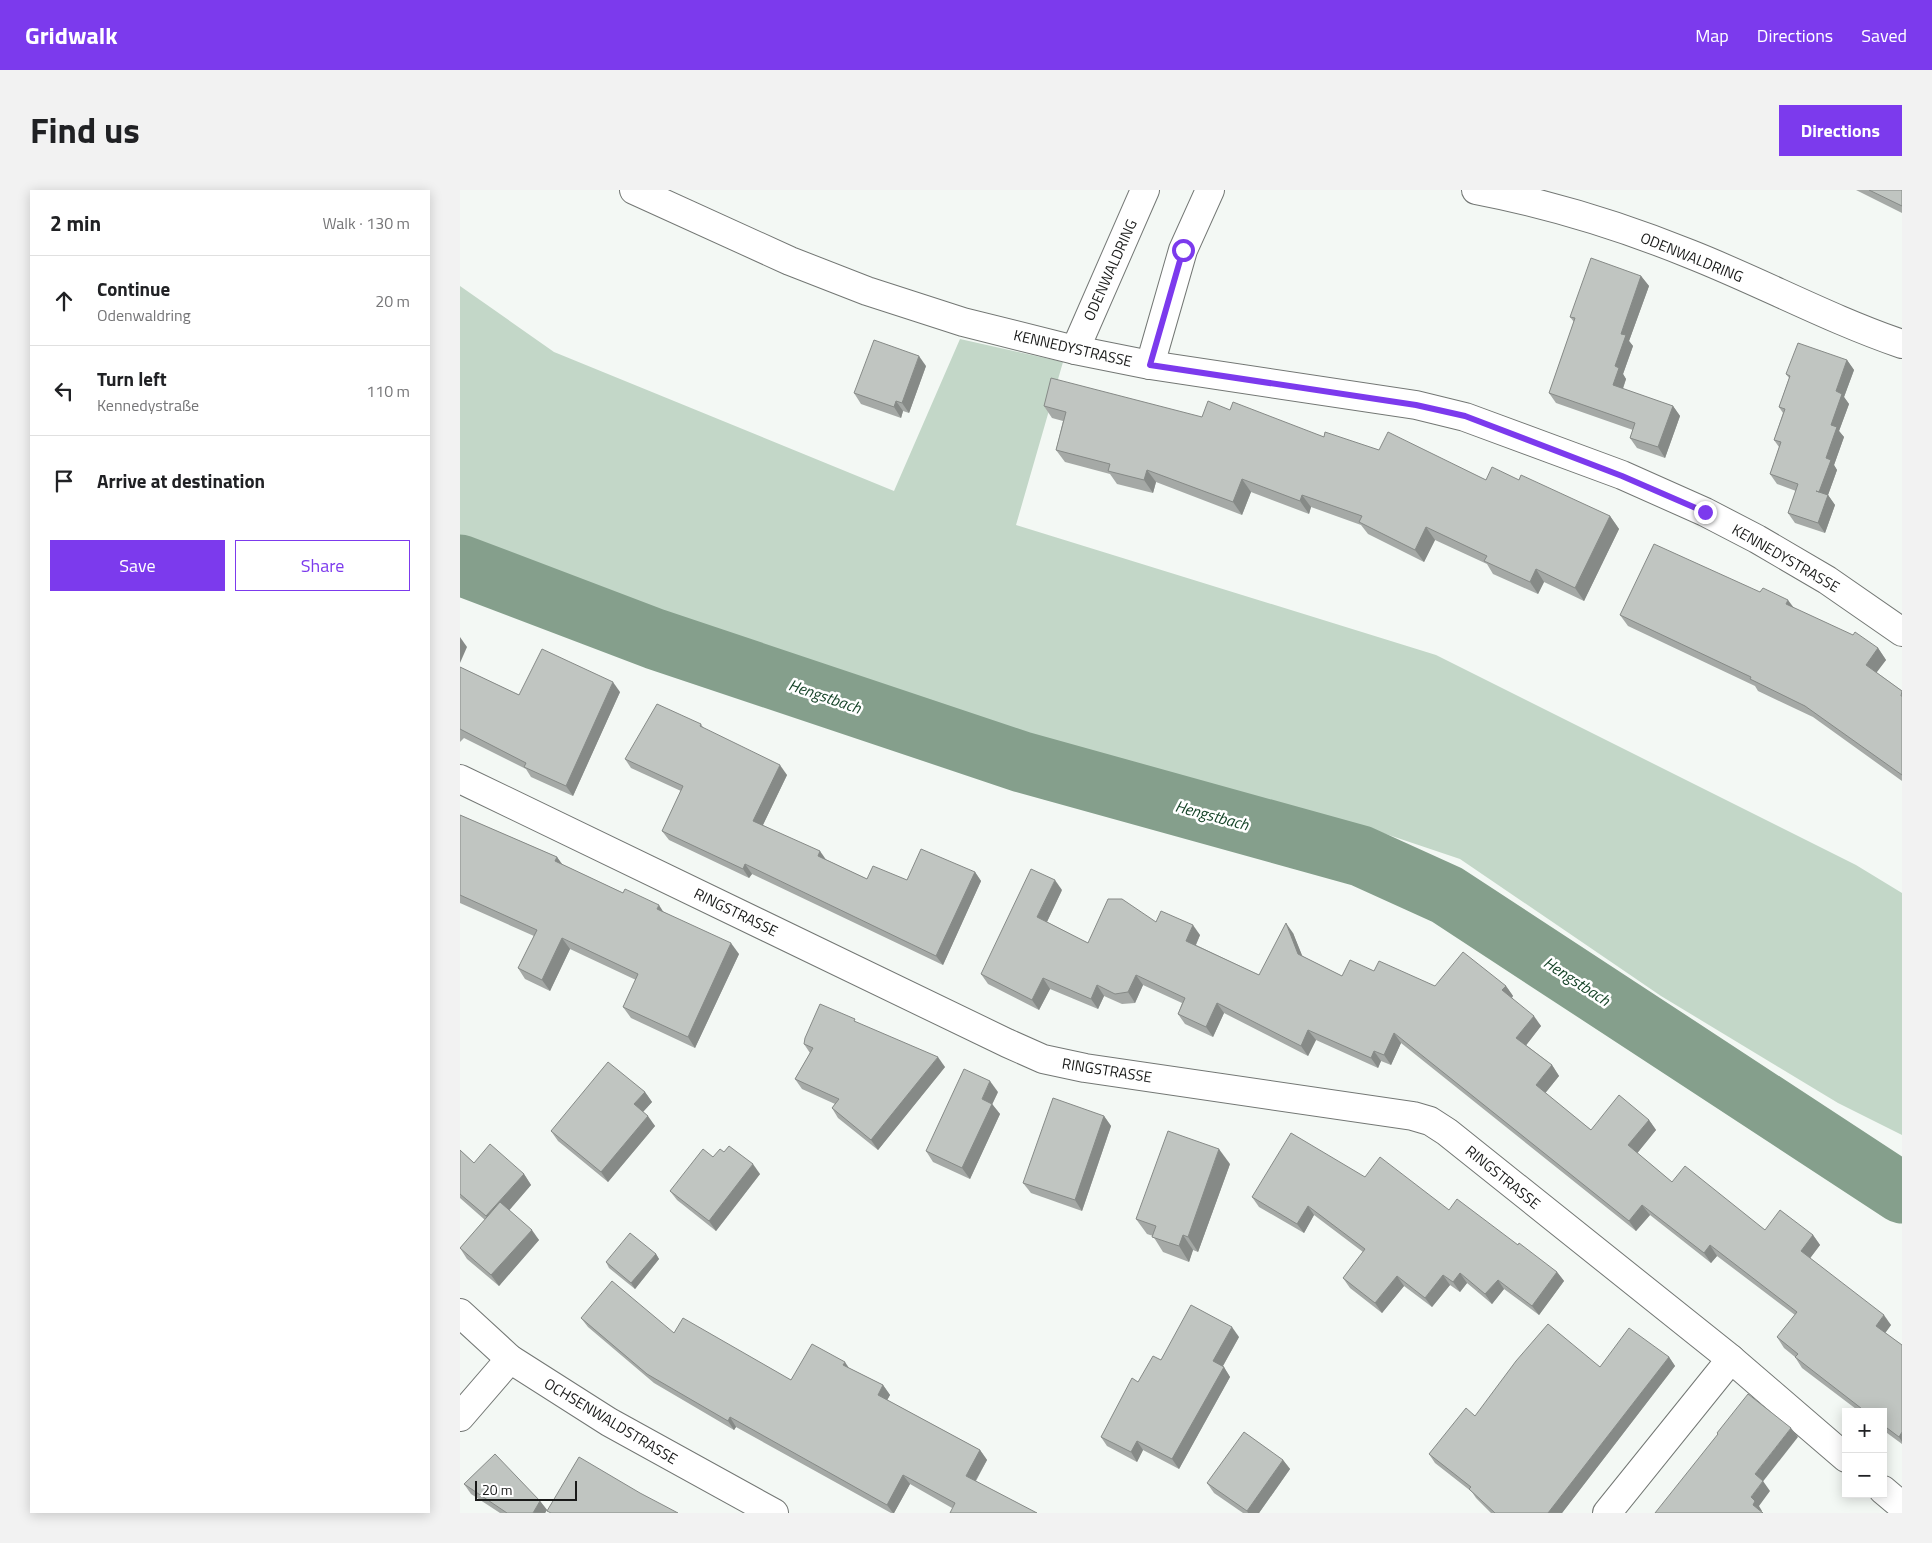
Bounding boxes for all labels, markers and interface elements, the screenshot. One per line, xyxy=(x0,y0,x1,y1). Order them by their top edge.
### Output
text: Gridwalk xyxy=(25,17,118,53)
text: Map xyxy=(1695,22,1729,49)
text: Directions xyxy=(1757,22,1833,49)
text: Saved xyxy=(1861,22,1907,49)
text: Find us xyxy=(30,103,140,157)
button: Directions xyxy=(1779,105,1902,156)
text: 2 min xyxy=(50,207,101,239)
text: Walk · 130 m xyxy=(322,211,410,235)
street label: ODENWALDRING xyxy=(1077,215,1143,325)
street label: ODENWALDRING xyxy=(1637,226,1747,288)
route start xyxy=(1172,239,1195,262)
text: Continue xyxy=(97,274,170,303)
icon: ahead xyxy=(50,287,78,315)
text: 20 m xyxy=(375,289,410,313)
text: Odenwaldring xyxy=(97,303,191,327)
street label: KENNEDYSTRASSE xyxy=(1011,323,1135,373)
text: Turn left xyxy=(97,364,167,393)
icon: left xyxy=(50,377,78,405)
text: 110 m xyxy=(366,379,410,403)
text: Kennedystraße xyxy=(97,393,199,417)
text: Arrive at destination xyxy=(97,466,265,495)
icon: arrive xyxy=(50,467,78,495)
route end xyxy=(1694,501,1717,524)
street label: KENNEDYSTRASSE xyxy=(1728,518,1844,598)
button: Save xyxy=(50,540,225,591)
button: Share xyxy=(235,540,410,591)
water label: Hengstbach xyxy=(786,672,865,720)
water label: Hengstbach xyxy=(1173,794,1252,837)
street label: RINGSTRASSE xyxy=(690,882,782,942)
water label: Hengstbach xyxy=(1539,950,1616,1012)
street label: RINGSTRASSE xyxy=(1060,1052,1154,1088)
street label: RINGSTRASSE xyxy=(1460,1139,1546,1215)
street label: OCHSENWALDSTRASSE xyxy=(540,1372,682,1470)
map controls xyxy=(1842,1408,1887,1498)
button: + xyxy=(1842,1408,1887,1453)
button: − xyxy=(1842,1453,1887,1498)
scale bar xyxy=(475,1478,578,1501)
text: 20 m xyxy=(482,1479,512,1500)

